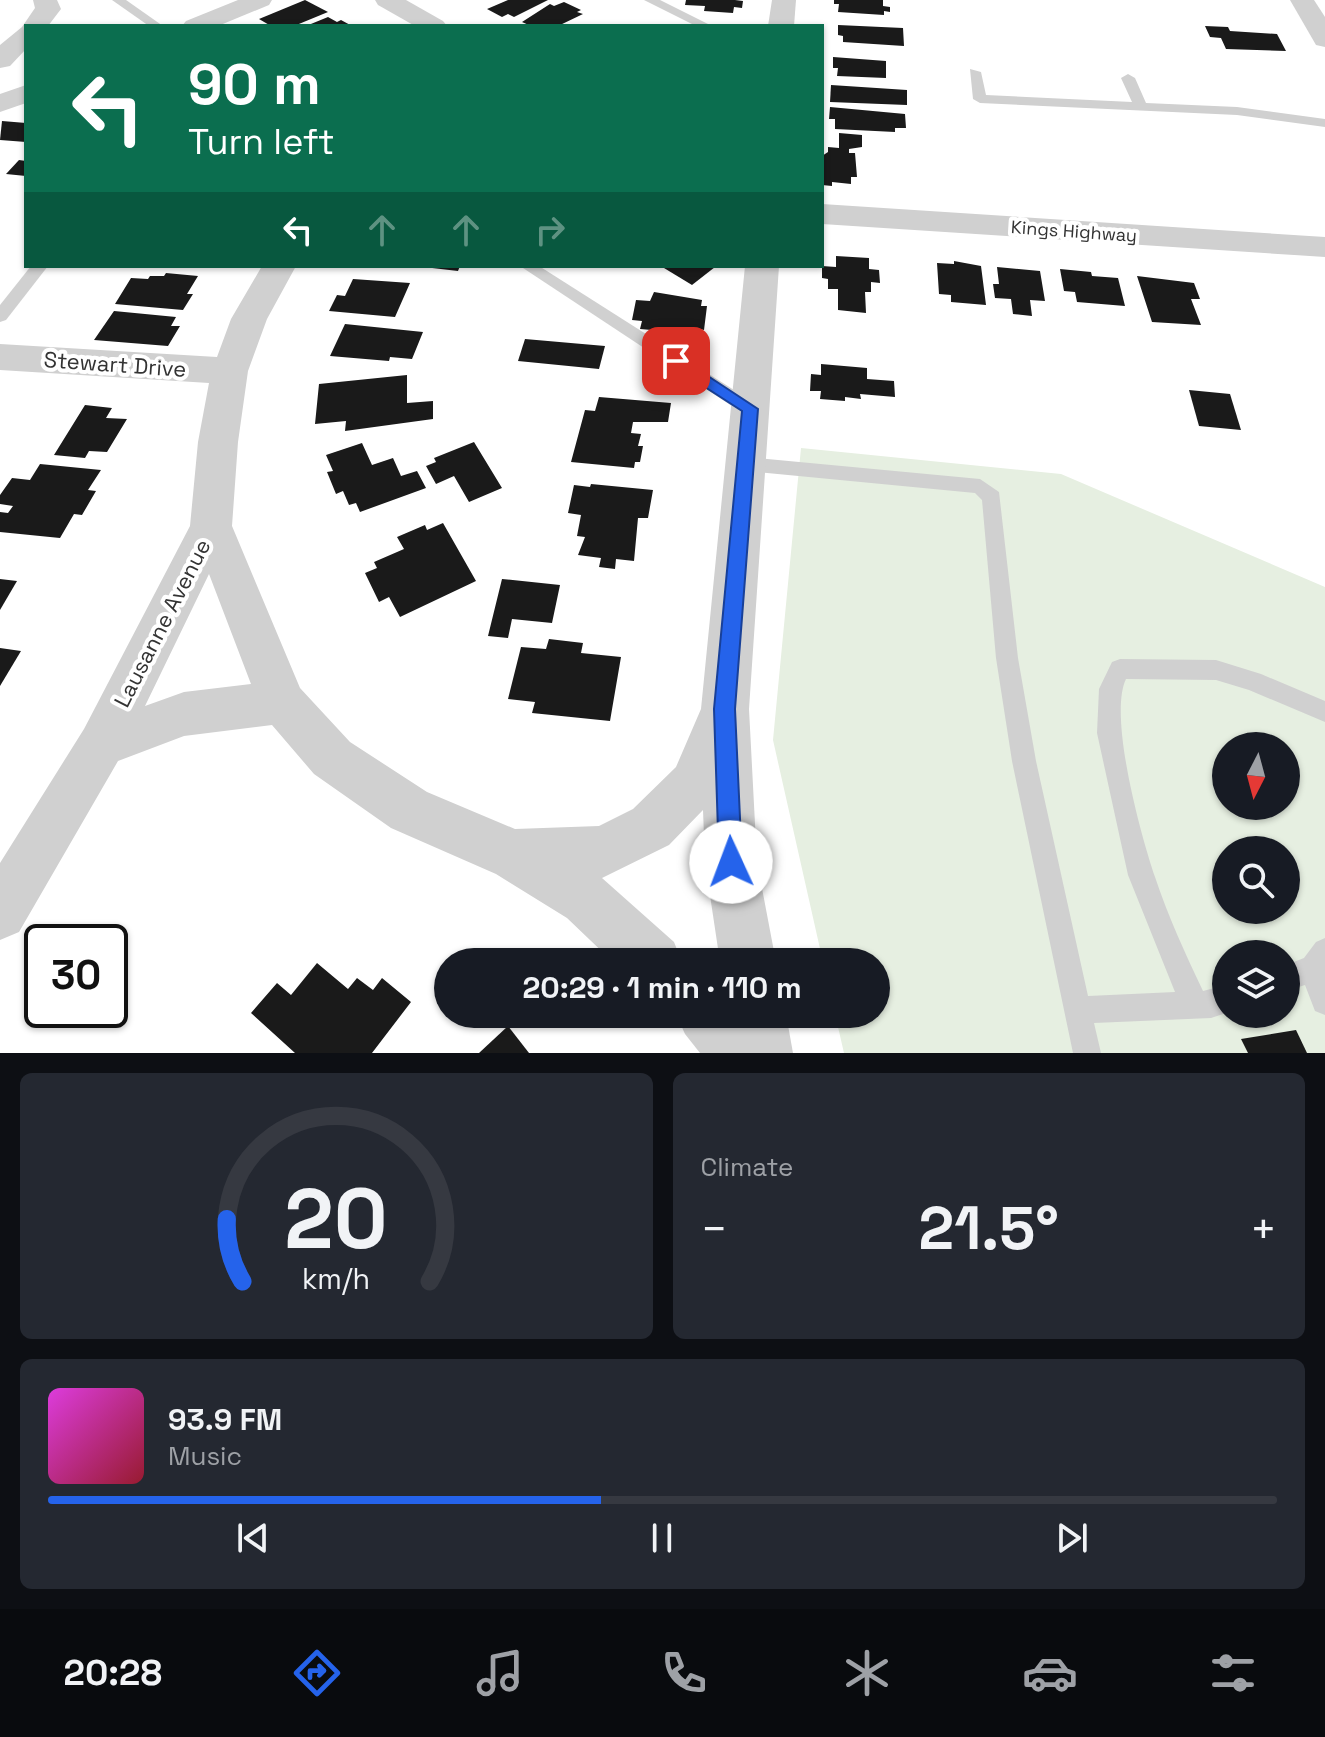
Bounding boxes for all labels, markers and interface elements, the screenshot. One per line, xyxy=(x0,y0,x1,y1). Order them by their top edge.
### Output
text: 90 m xyxy=(188,49,321,120)
icon: left xyxy=(56,56,160,160)
text: Turn left xyxy=(188,119,335,165)
icon: left xyxy=(276,208,320,252)
icon: ahead xyxy=(360,208,404,252)
icon: ahead xyxy=(444,208,488,252)
icon: right xyxy=(528,208,572,252)
street label: Kings Highway xyxy=(1010,215,1138,247)
pin xyxy=(642,327,710,395)
icon: arrive xyxy=(654,339,698,383)
street label: Stewart Drive xyxy=(43,345,187,383)
street label: Lausanne Avenue xyxy=(108,534,216,712)
north arrow xyxy=(1212,732,1300,820)
map controls xyxy=(1212,732,1300,1028)
position arrow xyxy=(689,820,773,904)
button: search xyxy=(1212,836,1300,924)
speed limit sign: 30 xyxy=(24,924,128,1028)
button: layers xyxy=(1212,940,1300,1028)
text: 20:29 · 1 min · 110 m xyxy=(522,968,802,1007)
text: Climate xyxy=(701,1150,793,1184)
text: 20 xyxy=(285,1166,388,1272)
text: 21.5° xyxy=(919,1190,1059,1267)
text: − xyxy=(701,1201,728,1257)
text: + xyxy=(1250,1201,1277,1257)
text: km/h xyxy=(302,1261,370,1297)
text: 93.9 FM xyxy=(168,1400,282,1439)
text: Music xyxy=(168,1439,242,1473)
icon: previous xyxy=(231,1516,275,1560)
icon: pause xyxy=(640,1516,684,1560)
icon: next xyxy=(1050,1516,1094,1560)
icon: directions xyxy=(289,1645,345,1701)
icon: music xyxy=(472,1645,528,1701)
icon: phone xyxy=(656,1645,712,1701)
icon: climate xyxy=(839,1645,895,1701)
icon: car xyxy=(1022,1645,1078,1701)
icon: filters xyxy=(1205,1645,1261,1701)
text: 20:28 xyxy=(64,1650,162,1696)

